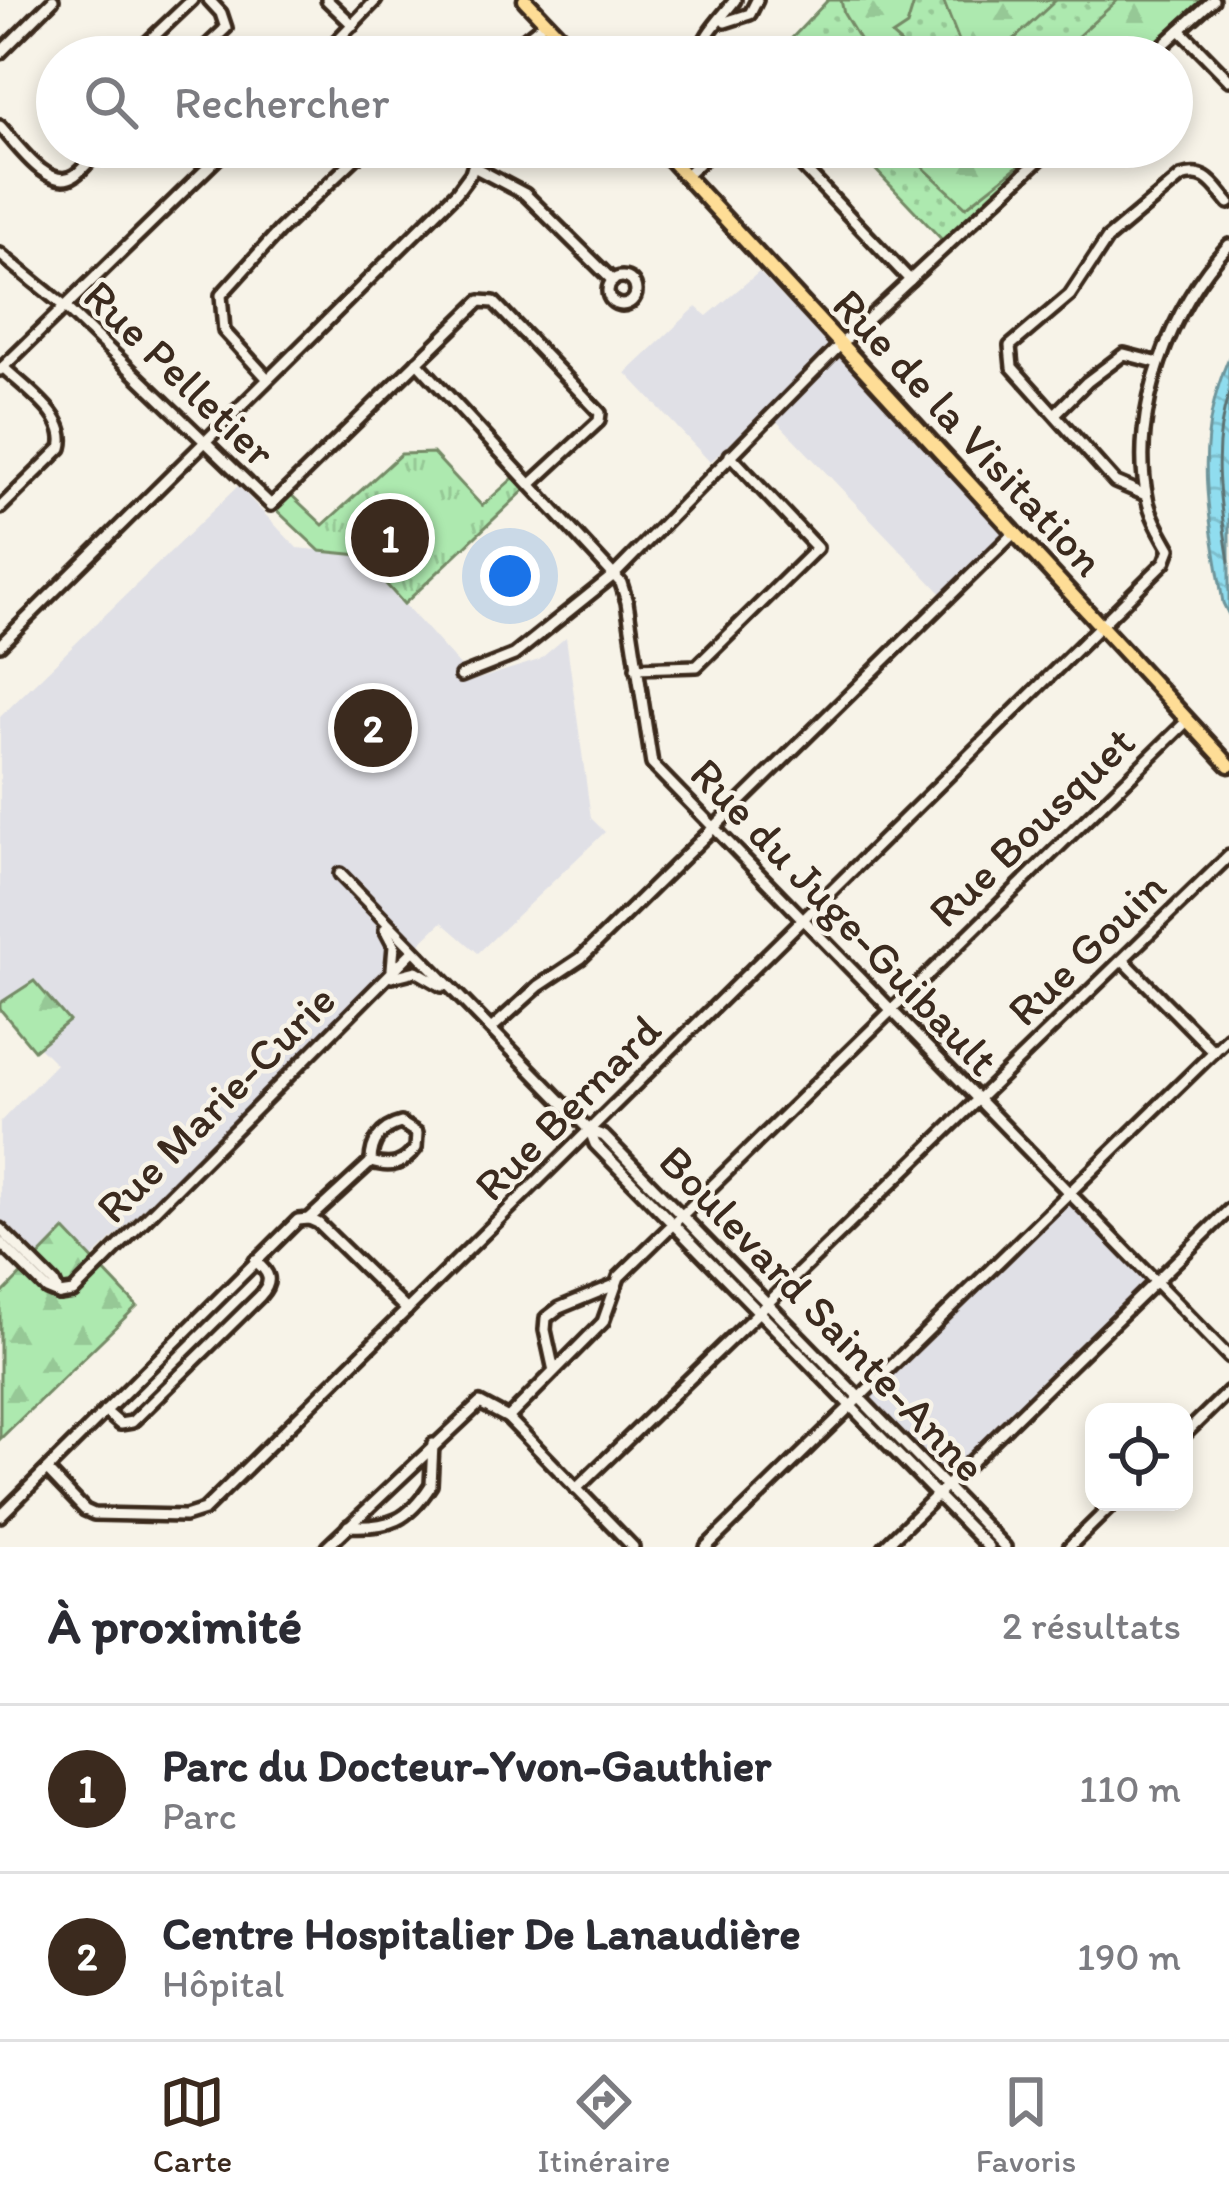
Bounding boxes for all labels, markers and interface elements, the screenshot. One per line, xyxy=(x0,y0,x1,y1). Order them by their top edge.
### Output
search box xyxy=(36,36,1193,168)
icon: search xyxy=(78,69,144,135)
text: Rechercher xyxy=(174,75,389,129)
street label: Rue Pelletier xyxy=(73,268,287,478)
street label: Rue de la Visitation xyxy=(822,277,1116,587)
pin: 1 xyxy=(351,493,429,583)
your location xyxy=(480,546,540,606)
pin: 2 xyxy=(334,683,412,773)
street label: Rue Bousquet xyxy=(917,714,1145,938)
street label: Rue du Juge-Guibault xyxy=(680,746,1010,1086)
street label: Rue Gouin xyxy=(996,859,1176,1037)
street label: Rue Marie-Curie xyxy=(84,972,346,1234)
street label: Rue Bernard xyxy=(462,1002,672,1212)
street label: Boulevard Sainte-Anne xyxy=(648,1133,998,1493)
map controls xyxy=(1085,1403,1193,1511)
button: locate xyxy=(1085,1403,1193,1511)
text: À proximité xyxy=(48,1595,302,1656)
text: 2 résultats xyxy=(1002,1602,1181,1649)
text: Parc du Docteur-Yvon-Gauthier xyxy=(162,1738,771,1792)
text: 1 xyxy=(78,1765,96,1812)
text: 110 m xyxy=(1079,1765,1181,1812)
text: Parc xyxy=(162,1792,237,1839)
text: Centre Hospitalier De Lanaudière xyxy=(162,1906,801,1960)
text: 2 xyxy=(77,1933,97,1980)
text: 190 m xyxy=(1077,1933,1181,1980)
text: Hôpital xyxy=(162,1960,284,2007)
tab: Carte xyxy=(153,2069,232,2180)
tab: Itinéraire xyxy=(537,2069,671,2180)
tab: Favoris xyxy=(976,2069,1076,2180)

